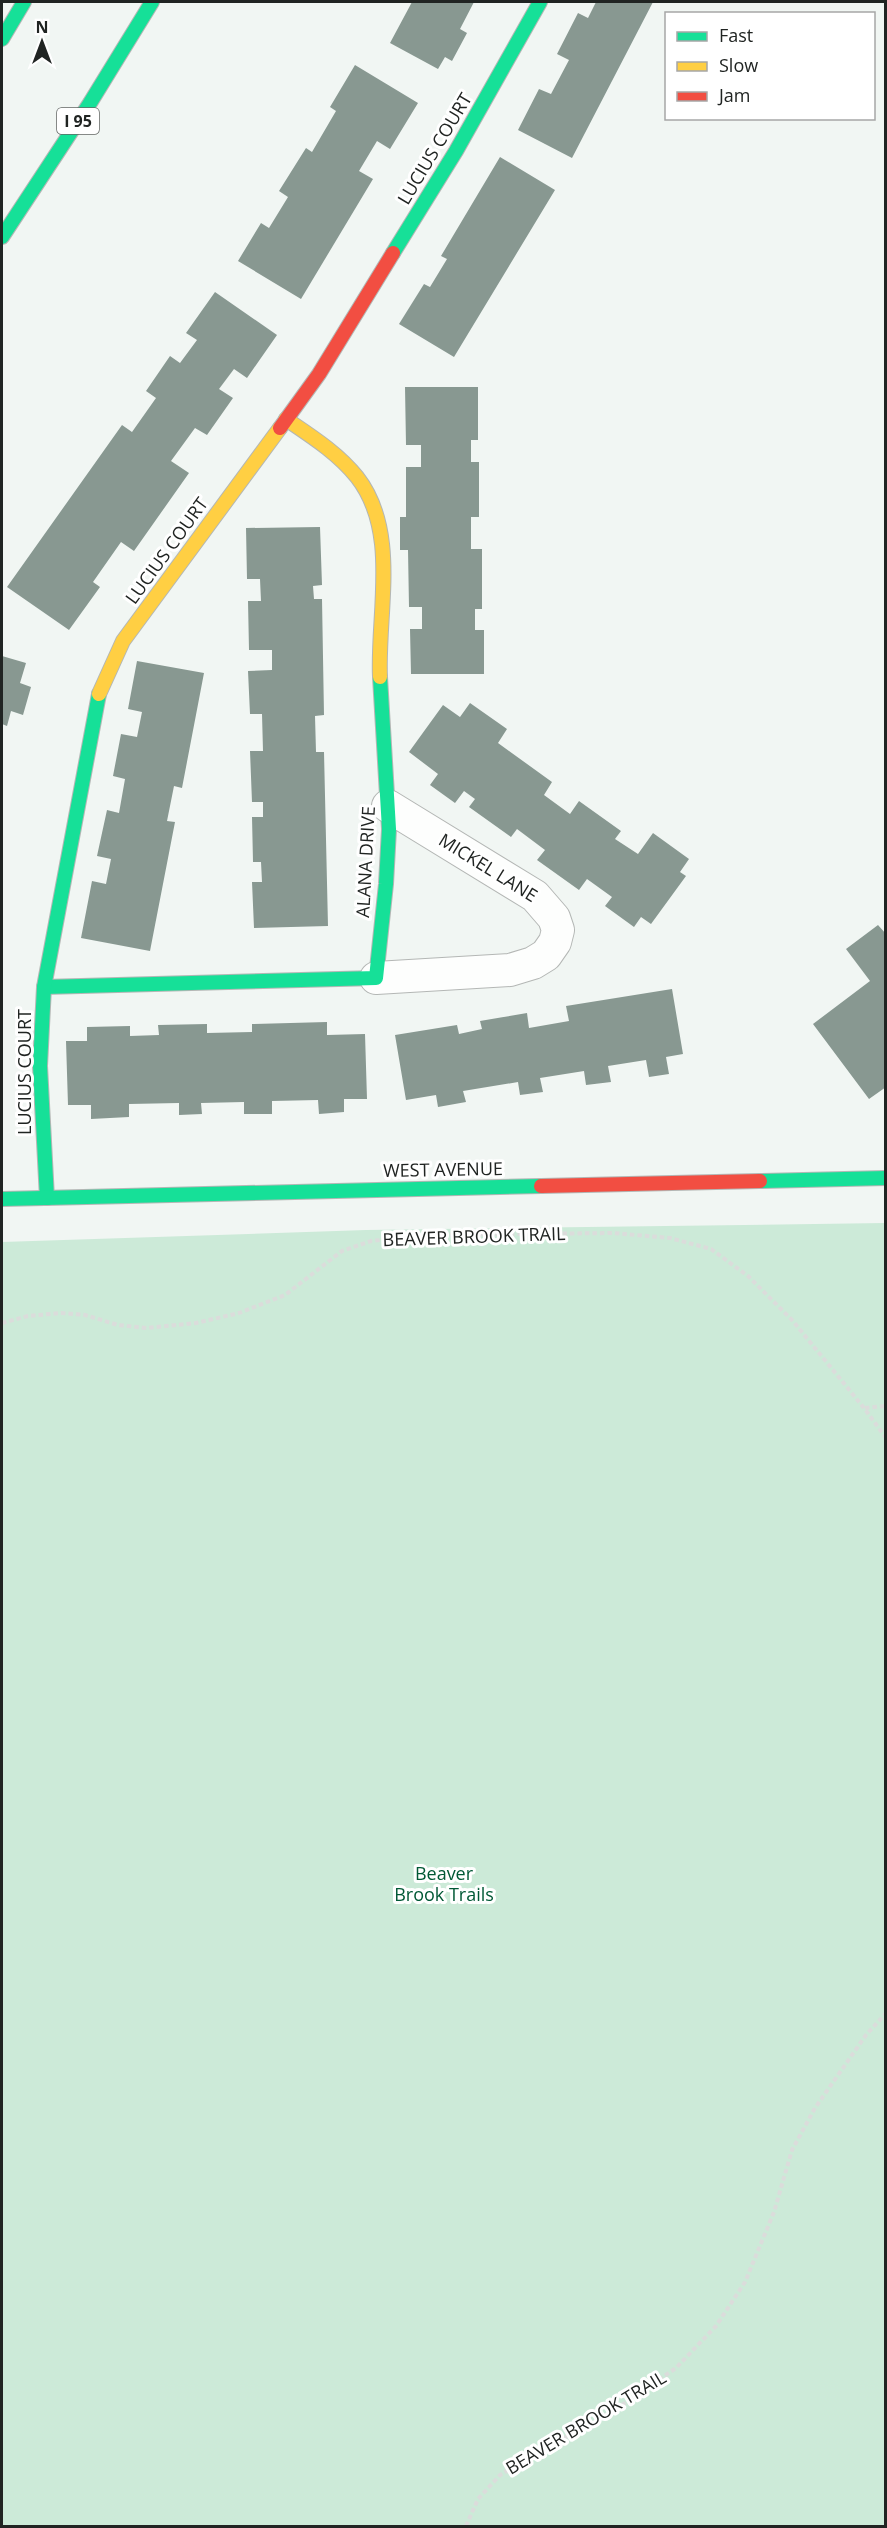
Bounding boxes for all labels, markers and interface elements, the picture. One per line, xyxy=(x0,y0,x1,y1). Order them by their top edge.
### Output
north arrow xyxy=(12,12,72,72)
legend xyxy=(665,12,875,120)
text: N xyxy=(35,16,49,38)
text: Fast xyxy=(719,23,753,47)
text: Slow xyxy=(719,53,758,77)
text: Jam xyxy=(717,83,751,107)
street label: LUCIUS COURT xyxy=(391,88,477,209)
road number: I 95 xyxy=(57,108,99,134)
street label: LUCIUS COURT xyxy=(119,492,213,608)
street label: ALANA DRIVE xyxy=(350,806,380,918)
street label: MICKEL LANE xyxy=(435,827,542,907)
street label: LUCIUS COURT xyxy=(12,1009,36,1135)
street label: WEST AVENUE xyxy=(383,1156,503,1182)
street label: BEAVER BROOK TRAIL xyxy=(382,1221,566,1251)
park label: Beaver Brook Trails xyxy=(394,1861,494,1906)
street label: BEAVER BROOK TRAIL xyxy=(501,2365,670,2480)

